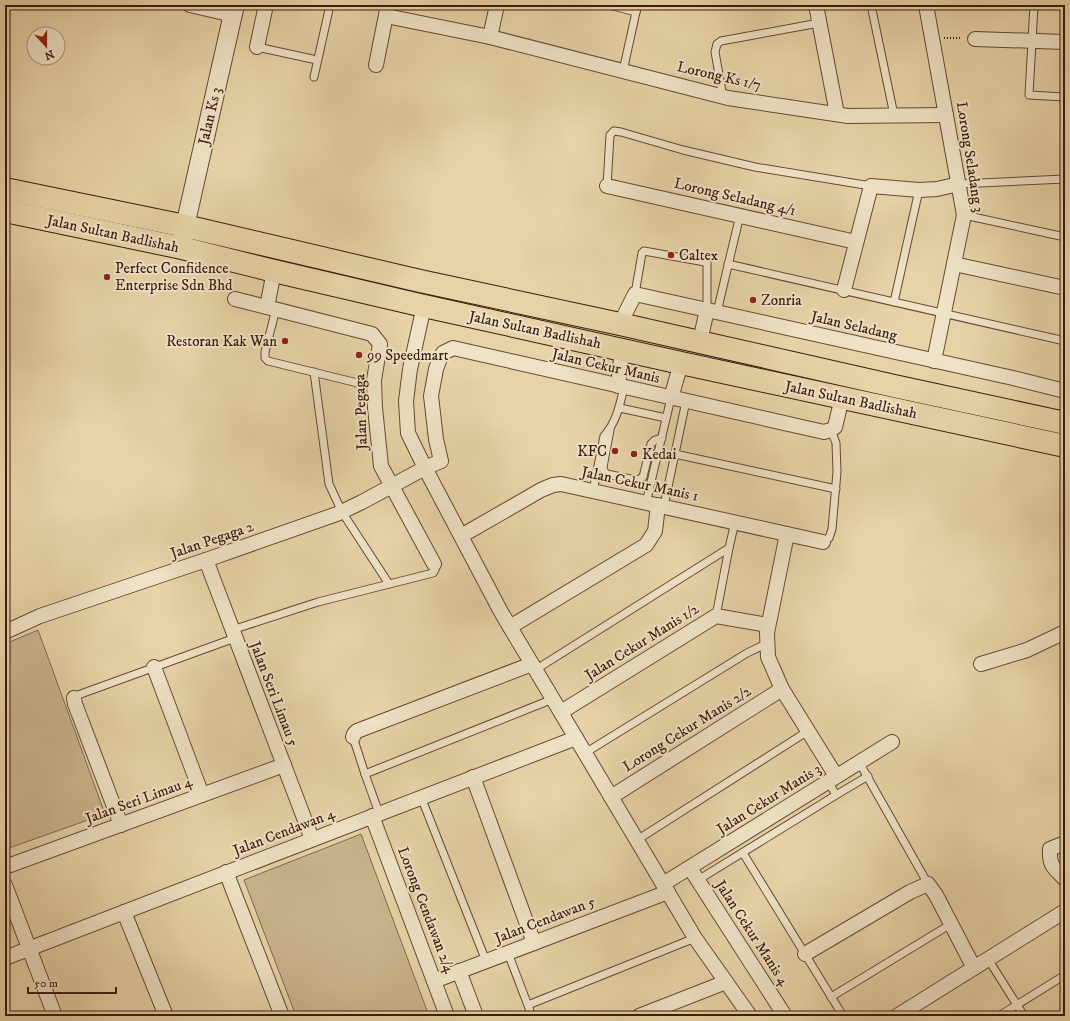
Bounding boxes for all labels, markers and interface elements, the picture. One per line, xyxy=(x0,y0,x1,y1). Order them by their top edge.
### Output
north arrow xyxy=(26,26,66,66)
text: N xyxy=(43,46,56,63)
street label: Lorong Ks 1/7 xyxy=(675,57,763,95)
street label: Jalan Ks 3 xyxy=(194,85,226,149)
street label: Lorong Seladang 3 xyxy=(952,100,988,214)
street label: Lorong Seladang 4/1 xyxy=(672,174,798,220)
street label: Jalan Sultan Badlishah xyxy=(43,210,181,257)
place label: Caltex xyxy=(679,246,719,265)
marker: Caltex xyxy=(666,250,676,260)
place label: Perfect Confidence Enterprise Sdn Bhd xyxy=(115,259,233,295)
marker: Perfect Confidence Enterprise Sdn Bhd xyxy=(102,272,112,282)
place label: Zonria xyxy=(761,291,802,310)
marker: Zonria xyxy=(748,295,758,305)
street label: Jalan Sultan Badlishah xyxy=(465,306,603,353)
street label: Jalan Seladang xyxy=(807,306,900,345)
place label: Restoran Kak Wan xyxy=(166,332,277,351)
marker: Restoran Kak Wan xyxy=(280,336,290,346)
street label: Jalan Cekur Manis xyxy=(548,344,662,388)
place label: 99 Speedmart xyxy=(366,346,449,365)
marker: 99 Speedmart xyxy=(354,350,364,360)
street label: Jalan Pegaga xyxy=(350,373,372,452)
street label: Jalan Sultan Badlishah xyxy=(781,376,919,423)
place label: KFC xyxy=(577,442,607,461)
place label: Kedai xyxy=(642,445,676,464)
marker: KFC xyxy=(610,446,620,456)
marker: Kedai xyxy=(629,449,639,459)
street label: Jalan Cekur Manis 1 xyxy=(578,462,700,506)
street label: Jalan Pegaga 2 xyxy=(166,517,257,564)
street label: Jalan Cekur Manis 1/2 xyxy=(580,599,703,686)
street label: Jalan Seri Limau 5 xyxy=(245,637,303,750)
street label: Lorong Cekur Manis 2/2 xyxy=(619,681,755,776)
street label: Jalan Cekur Manis 3 xyxy=(712,759,825,840)
street label: Jalan Seri Limau 4 xyxy=(81,772,195,829)
street label: Jalan Cendawan 4 xyxy=(229,804,338,861)
street label: Lorong Cendawan 2/4 xyxy=(393,844,459,976)
street label: Jalan Cekur Manis 4 xyxy=(710,875,793,990)
street label: Jalan Cendawan 5 xyxy=(490,892,598,949)
scale bar xyxy=(28,969,116,995)
text: 50 m xyxy=(34,976,58,991)

